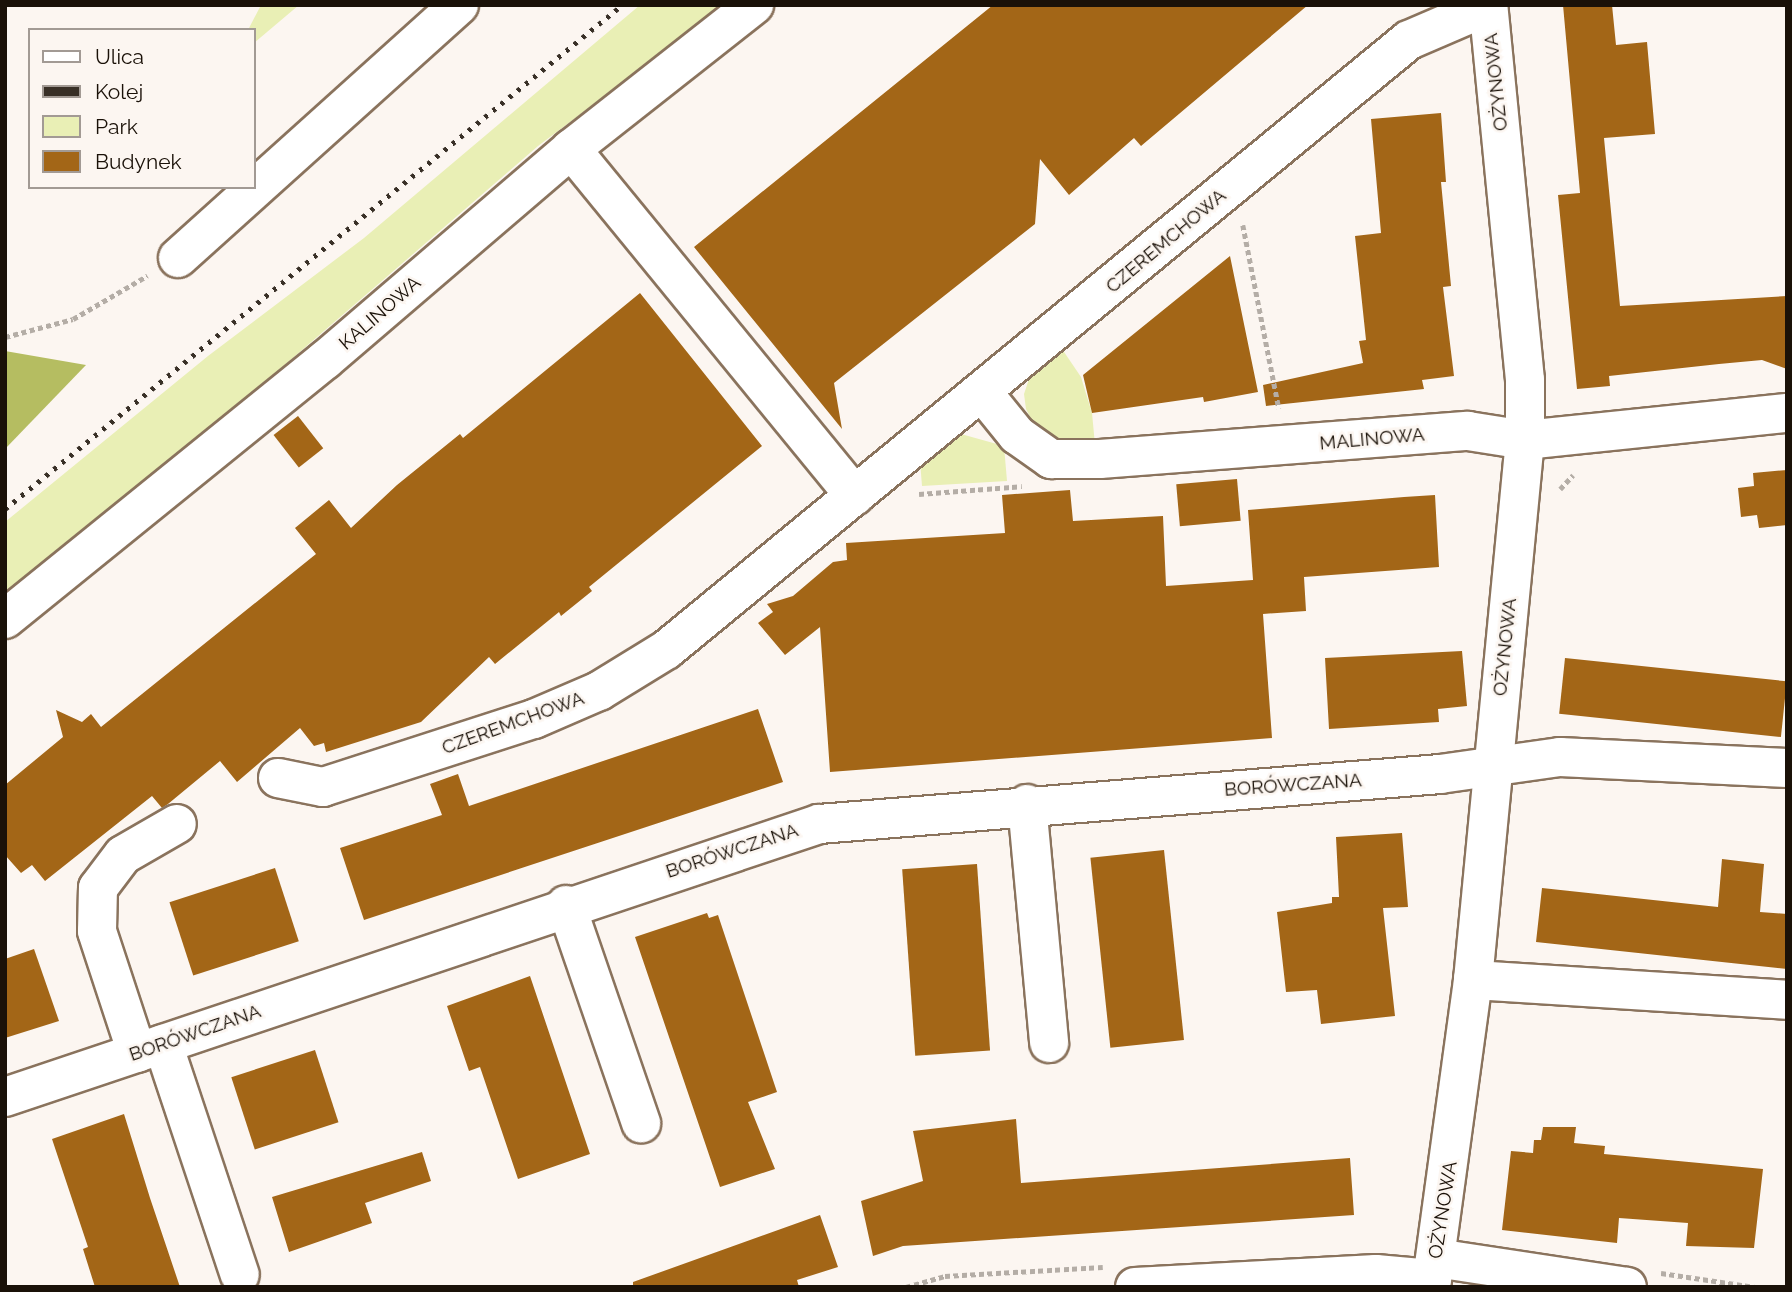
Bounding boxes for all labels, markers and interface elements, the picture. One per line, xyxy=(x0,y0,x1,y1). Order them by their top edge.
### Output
legend xyxy=(28,28,256,189)
street label: OŻYNOWA xyxy=(1480,32,1512,132)
text: Ulica xyxy=(95,44,144,69)
text: Kolej xyxy=(95,79,143,104)
text: Park xyxy=(95,114,138,139)
text: Budynek xyxy=(95,149,182,174)
street label: CZEREMCHOWA xyxy=(1101,184,1231,298)
street label: KALINOWA xyxy=(334,271,426,355)
street label: MALINOWA xyxy=(1319,423,1425,455)
street label: OŻYNOWA xyxy=(1489,597,1521,697)
street label: CZEREMCHOWA xyxy=(439,687,587,759)
street label: BORÓWCZANA xyxy=(1223,769,1363,801)
street label: BORÓWCZANA xyxy=(663,819,801,883)
street label: BORÓWCZANA xyxy=(126,1000,264,1066)
street label: OŻYNOWA xyxy=(1424,1160,1462,1260)

